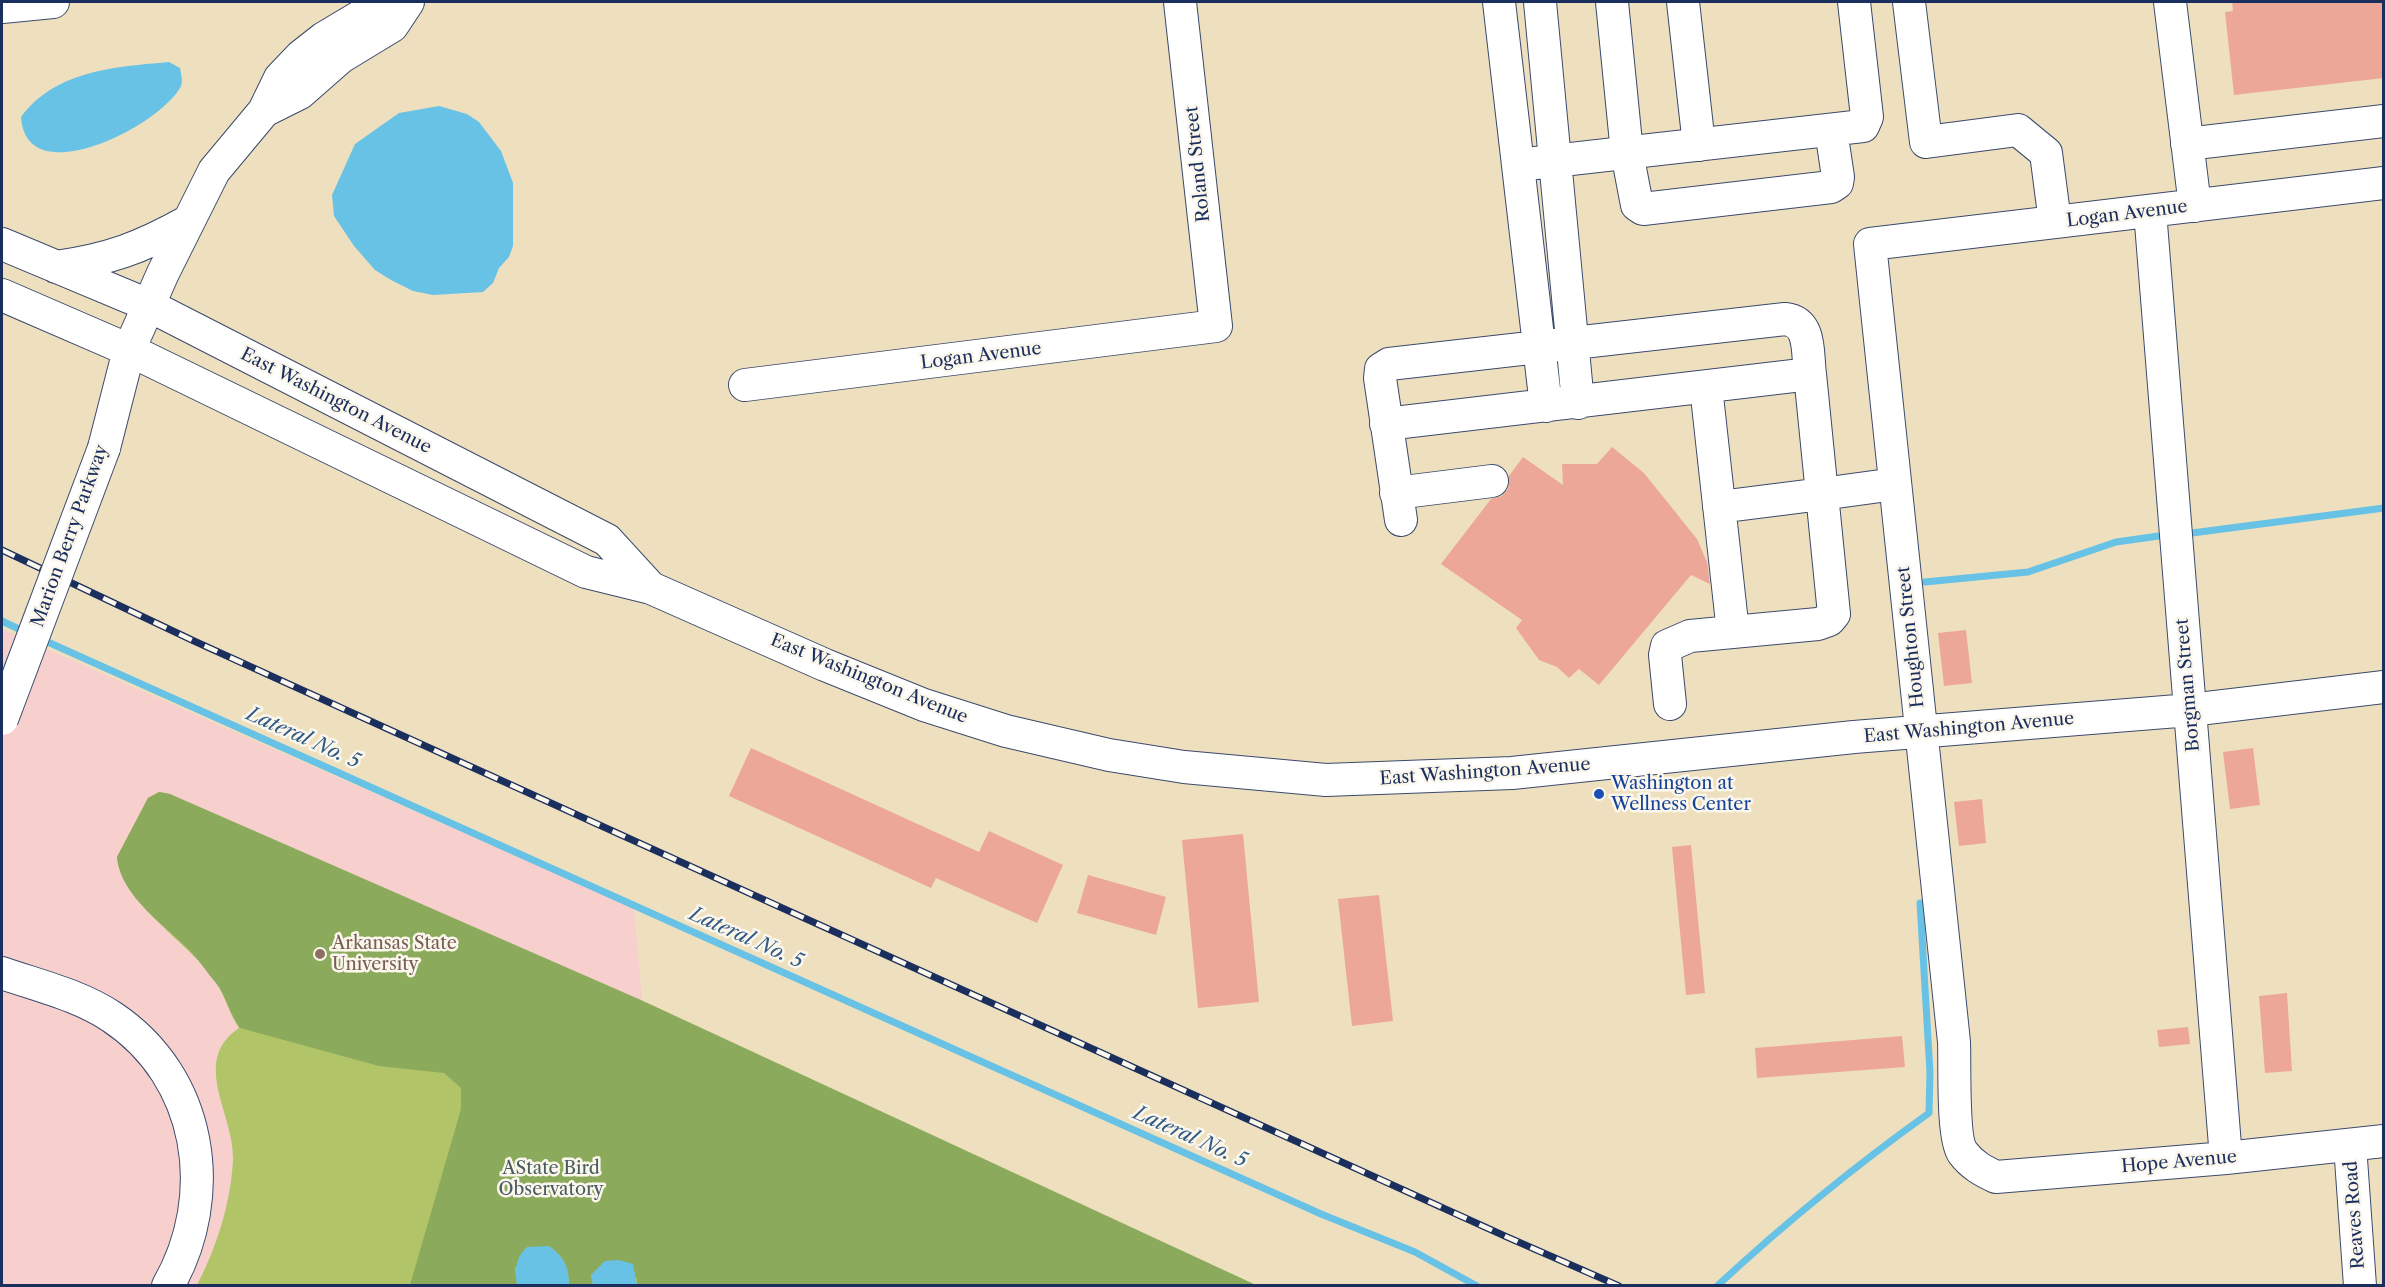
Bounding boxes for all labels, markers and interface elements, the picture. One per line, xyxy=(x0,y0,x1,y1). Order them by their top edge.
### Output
street label: Roland Street xyxy=(1181,105,1215,223)
street label: Logan Avenue xyxy=(2065,196,2189,232)
street label: Logan Avenue xyxy=(919,338,1043,374)
street label: East Washington Avenue xyxy=(237,343,435,459)
street label: Marion Berry Parkway xyxy=(27,442,113,630)
street label: Houghton Street xyxy=(1893,565,1929,709)
street label: Borgman Street xyxy=(2171,617,2205,753)
street label: East Washington Avenue xyxy=(767,629,971,729)
water label: Lateral No. 5 xyxy=(242,702,364,774)
street label: East Washington Avenue xyxy=(1863,708,2075,748)
street label: East Washington Avenue xyxy=(1379,754,1591,790)
place label: Washington at Wellness Center xyxy=(1611,773,1751,816)
marker: Washington at Wellness Center xyxy=(1592,787,1606,801)
water label: Lateral No. 5 xyxy=(685,902,807,974)
place label: Arkansas State University xyxy=(332,933,457,976)
marker: Arkansas State University xyxy=(313,947,327,961)
water label: Lateral No. 5 xyxy=(1129,1101,1251,1173)
street label: Hope Avenue xyxy=(2120,1146,2238,1178)
park label: AState Bird Observatory xyxy=(498,1158,604,1200)
street label: Reaves Road xyxy=(2340,1160,2370,1270)

